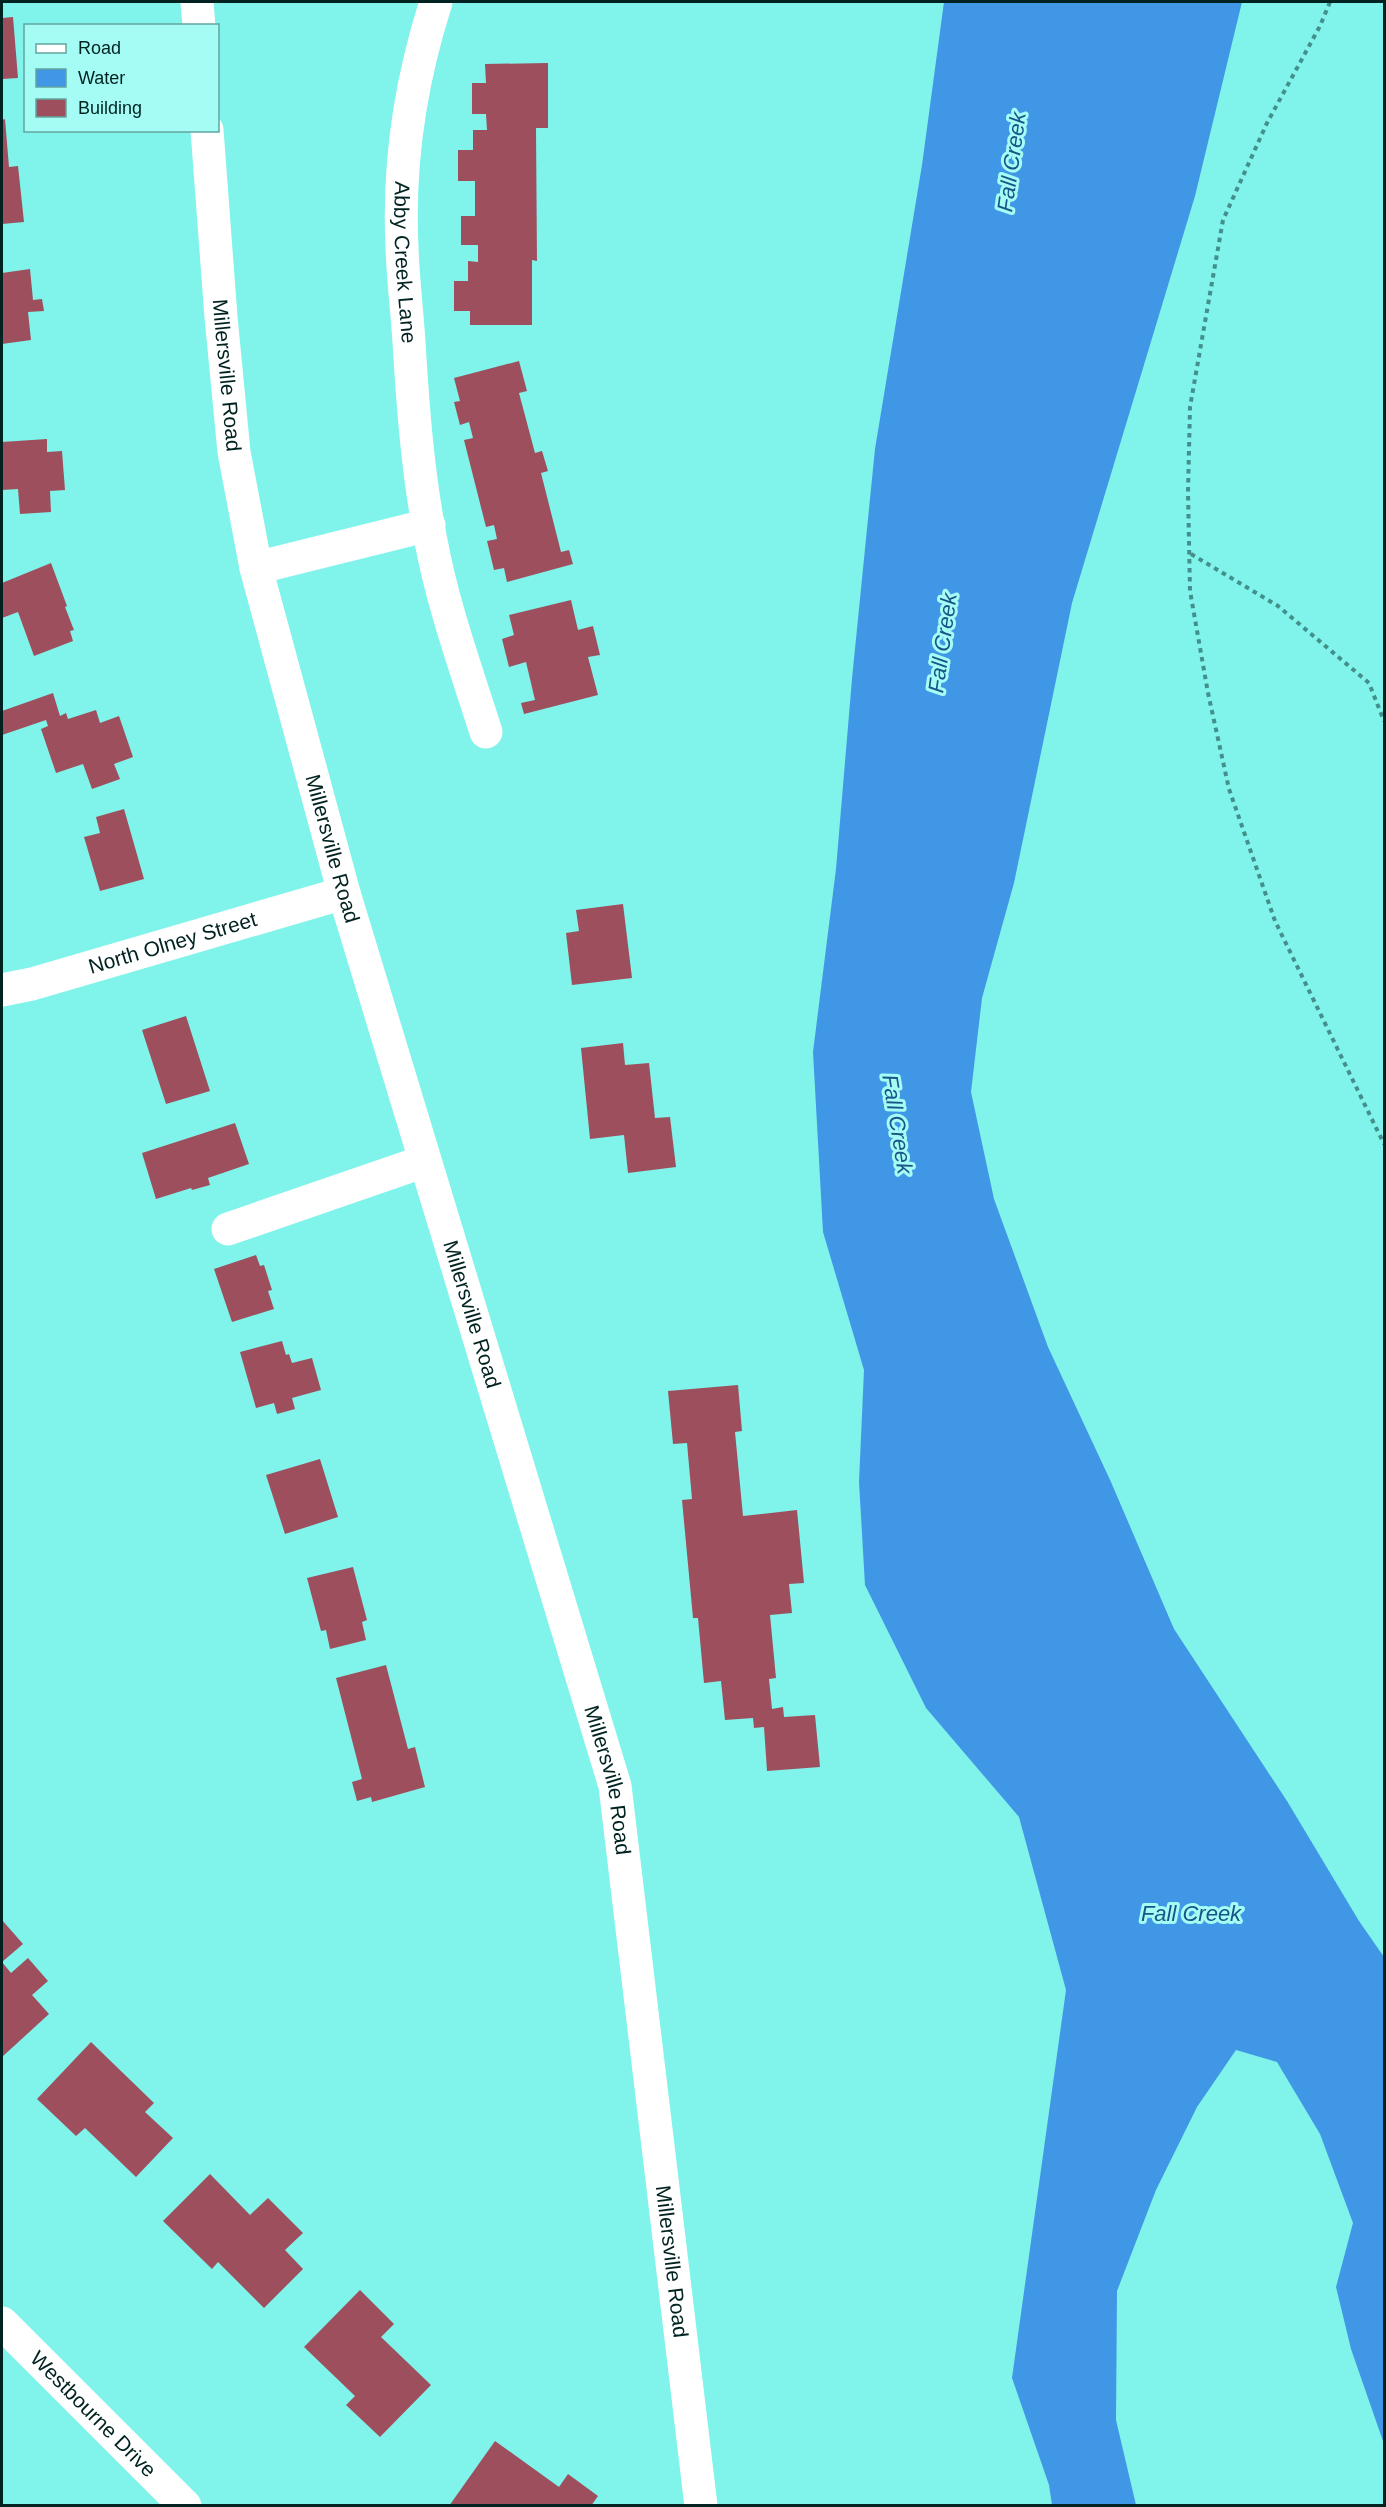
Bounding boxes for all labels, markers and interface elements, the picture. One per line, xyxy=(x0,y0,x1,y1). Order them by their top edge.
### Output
legend xyxy=(24,24,219,132)
text: Road xyxy=(78,38,121,58)
text: Water xyxy=(78,68,125,88)
text: Building xyxy=(78,98,142,118)
water label: Fall Creek xyxy=(992,110,1031,213)
street label: Abby Creek Lane xyxy=(390,181,421,344)
street label: Millersville Road xyxy=(209,298,246,452)
water label: Fall Creek xyxy=(923,591,962,694)
street label: Millersville Road xyxy=(301,772,364,925)
street label: North Olney Street xyxy=(86,907,259,978)
water label: Fall Creek xyxy=(877,1073,918,1177)
street label: Millersville Road xyxy=(439,1237,505,1391)
street label: Millersville Road xyxy=(580,1702,635,1856)
water label: Fall Creek xyxy=(1141,1901,1242,1926)
street label: Millersville Road xyxy=(652,2184,693,2339)
street label: Westbourne Drive xyxy=(26,2346,161,2481)

